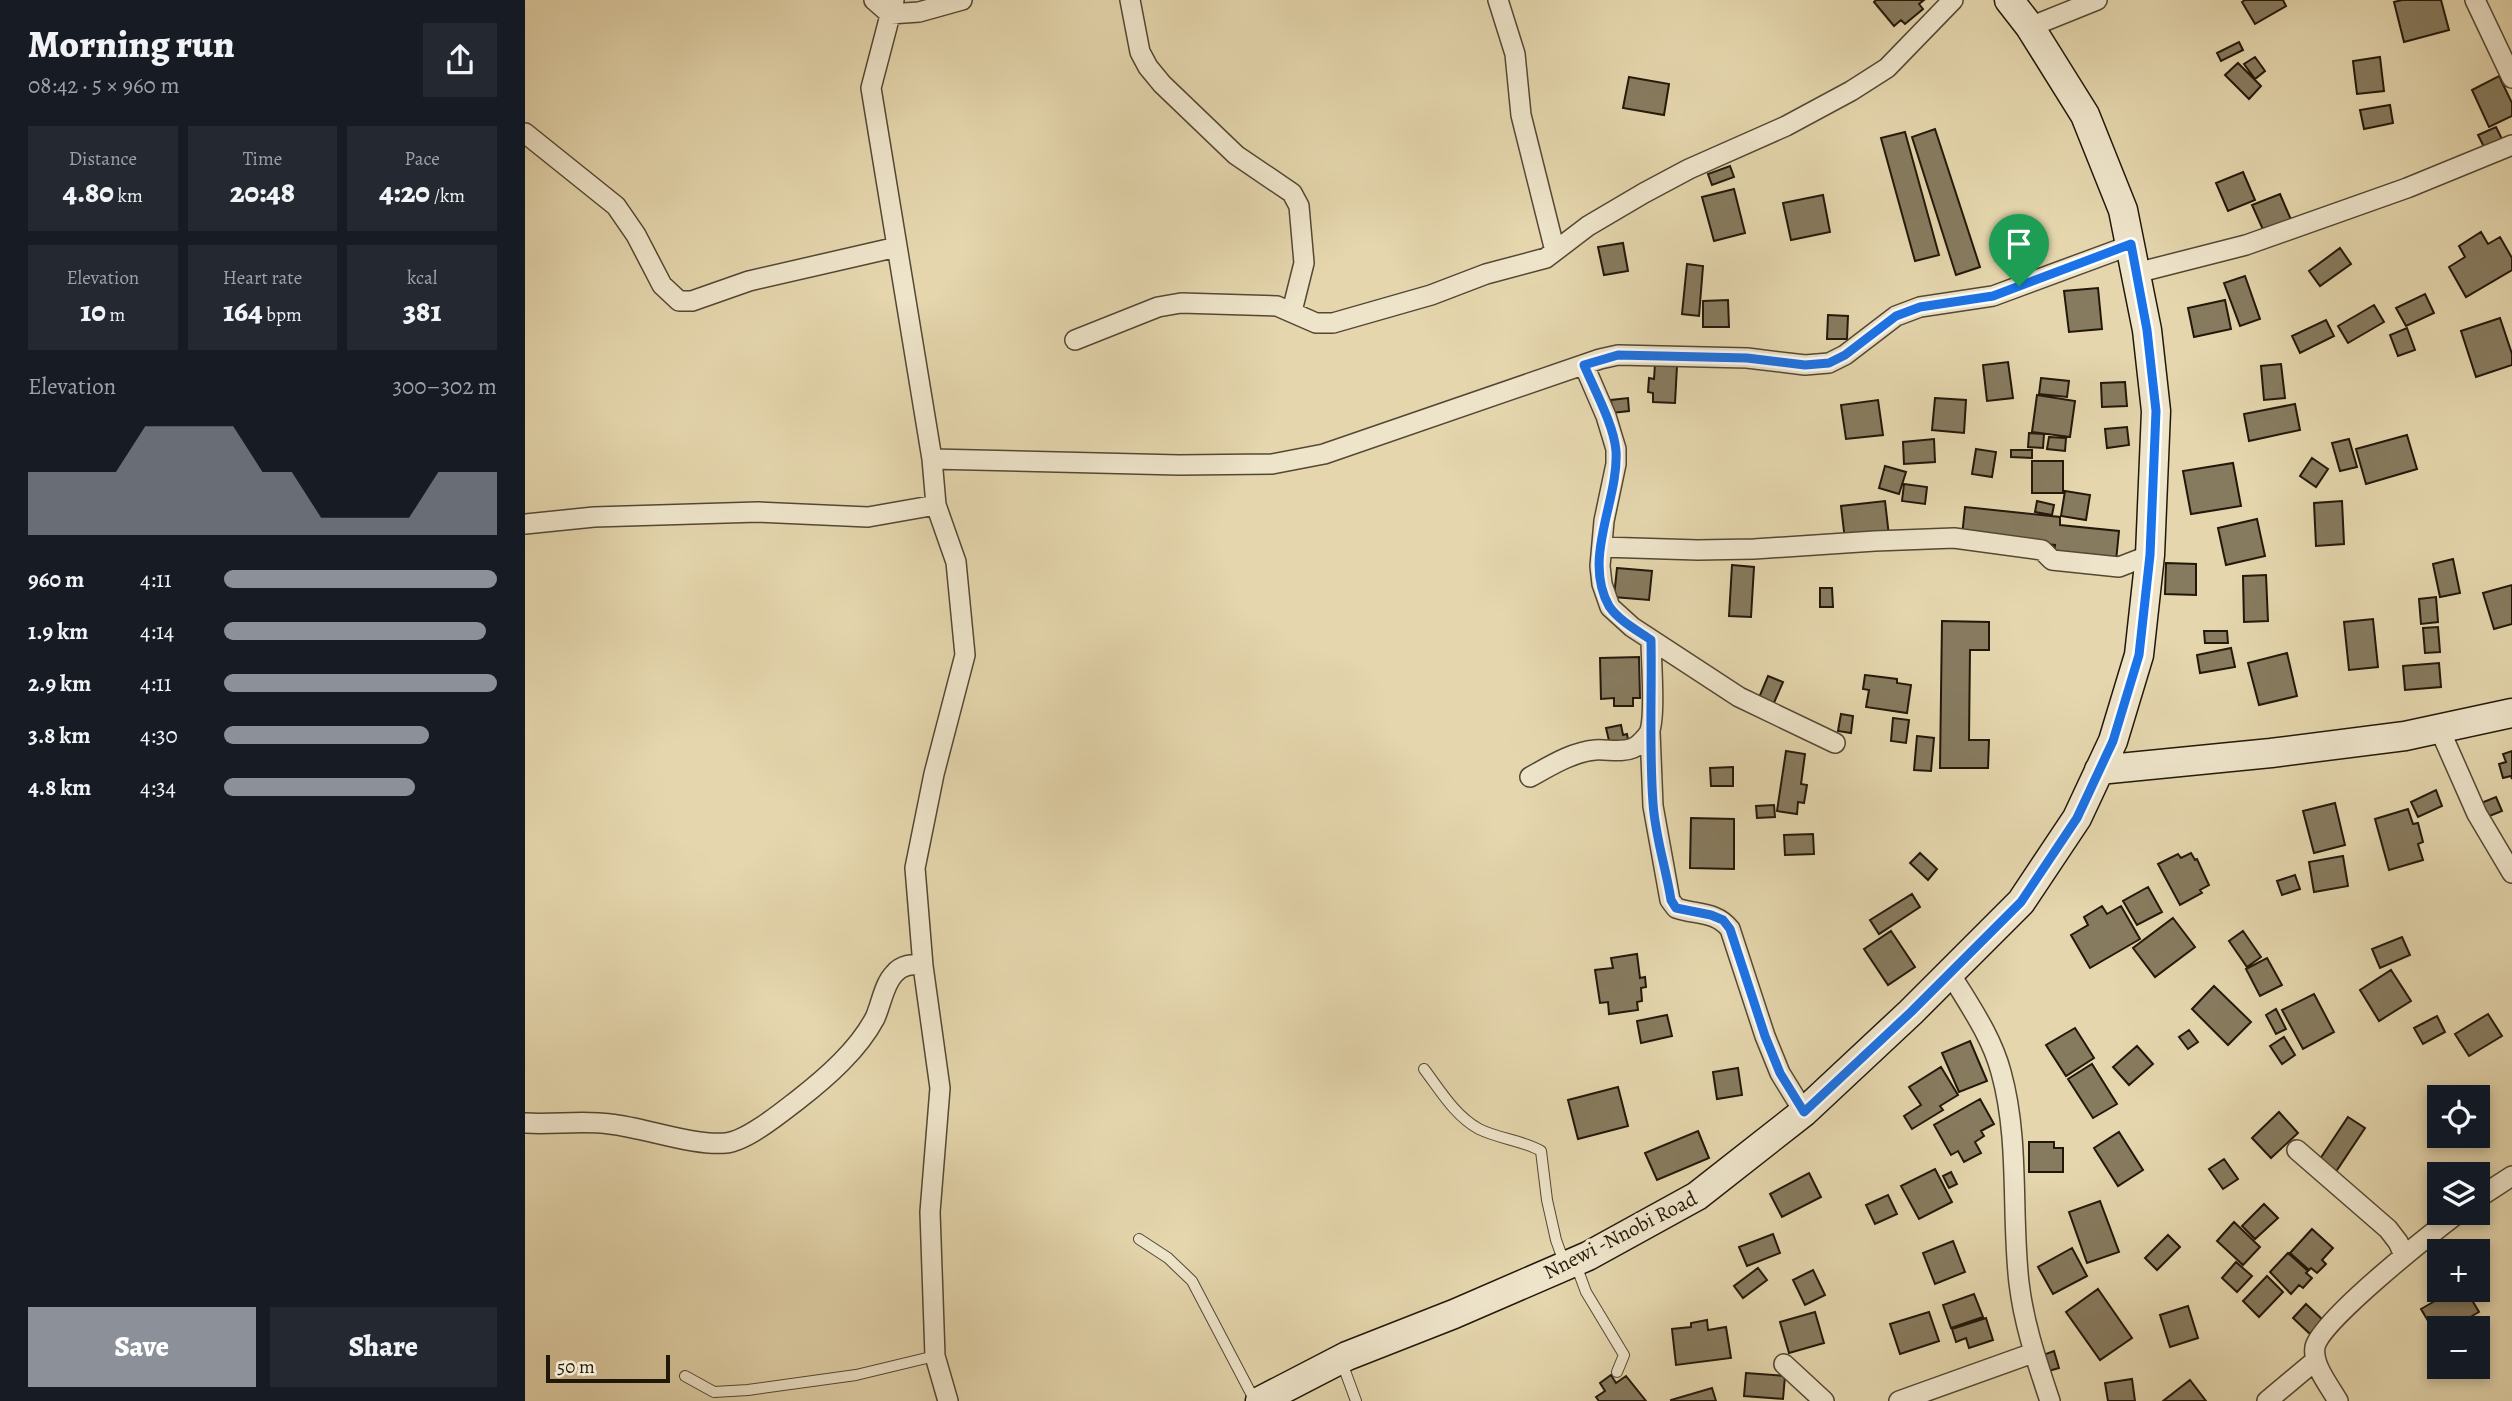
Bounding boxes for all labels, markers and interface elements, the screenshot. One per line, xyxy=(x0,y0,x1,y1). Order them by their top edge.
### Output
text: Morning run xyxy=(28,18,235,70)
button: share xyxy=(423,23,497,97)
text: 08:42 · 5 × 960 m xyxy=(28,70,180,101)
text: Distance xyxy=(69,146,137,172)
text: Time xyxy=(243,146,282,172)
text: Pace xyxy=(405,146,440,172)
text: 4.80 xyxy=(63,172,114,212)
text: 20:48 xyxy=(230,172,295,212)
text: 4:20 xyxy=(379,172,430,212)
text: km xyxy=(114,183,143,209)
text: /km xyxy=(430,183,465,209)
pin xyxy=(1989,214,2049,286)
icon: arrive xyxy=(2000,225,2038,263)
text: Elevation xyxy=(66,265,139,291)
text: Heart rate xyxy=(223,265,302,291)
text: kcal xyxy=(407,265,437,291)
text: 10 xyxy=(80,291,106,331)
text: 164 xyxy=(223,291,263,331)
text: 381 xyxy=(403,291,441,331)
text: m xyxy=(106,302,125,328)
text: bpm xyxy=(263,302,302,328)
text: Elevation xyxy=(28,371,116,402)
text: 300–302 m xyxy=(392,371,497,402)
text: 960 m xyxy=(28,564,84,595)
text: 4:11 xyxy=(140,564,172,595)
text: 1.9 km xyxy=(28,616,88,647)
text: 4:14 xyxy=(140,616,174,647)
text: 2.9 km xyxy=(28,668,91,699)
text: 4:11 xyxy=(140,668,172,699)
text: 3.8 km xyxy=(28,720,90,751)
text: 4:30 xyxy=(140,720,178,751)
text: 4.8 km xyxy=(28,772,91,803)
text: 4:34 xyxy=(140,772,176,803)
map controls xyxy=(2427,1085,2490,1379)
button: locate xyxy=(2427,1085,2490,1148)
button: layers xyxy=(2427,1162,2490,1225)
street label: Nnewi -Nnobi Road xyxy=(1538,1184,1702,1286)
button: + xyxy=(2427,1239,2490,1302)
button: Save xyxy=(28,1307,256,1387)
button: Share xyxy=(270,1307,497,1387)
button: − xyxy=(2427,1316,2490,1379)
scale bar xyxy=(546,1352,670,1384)
text: 50 m xyxy=(557,1354,595,1380)

